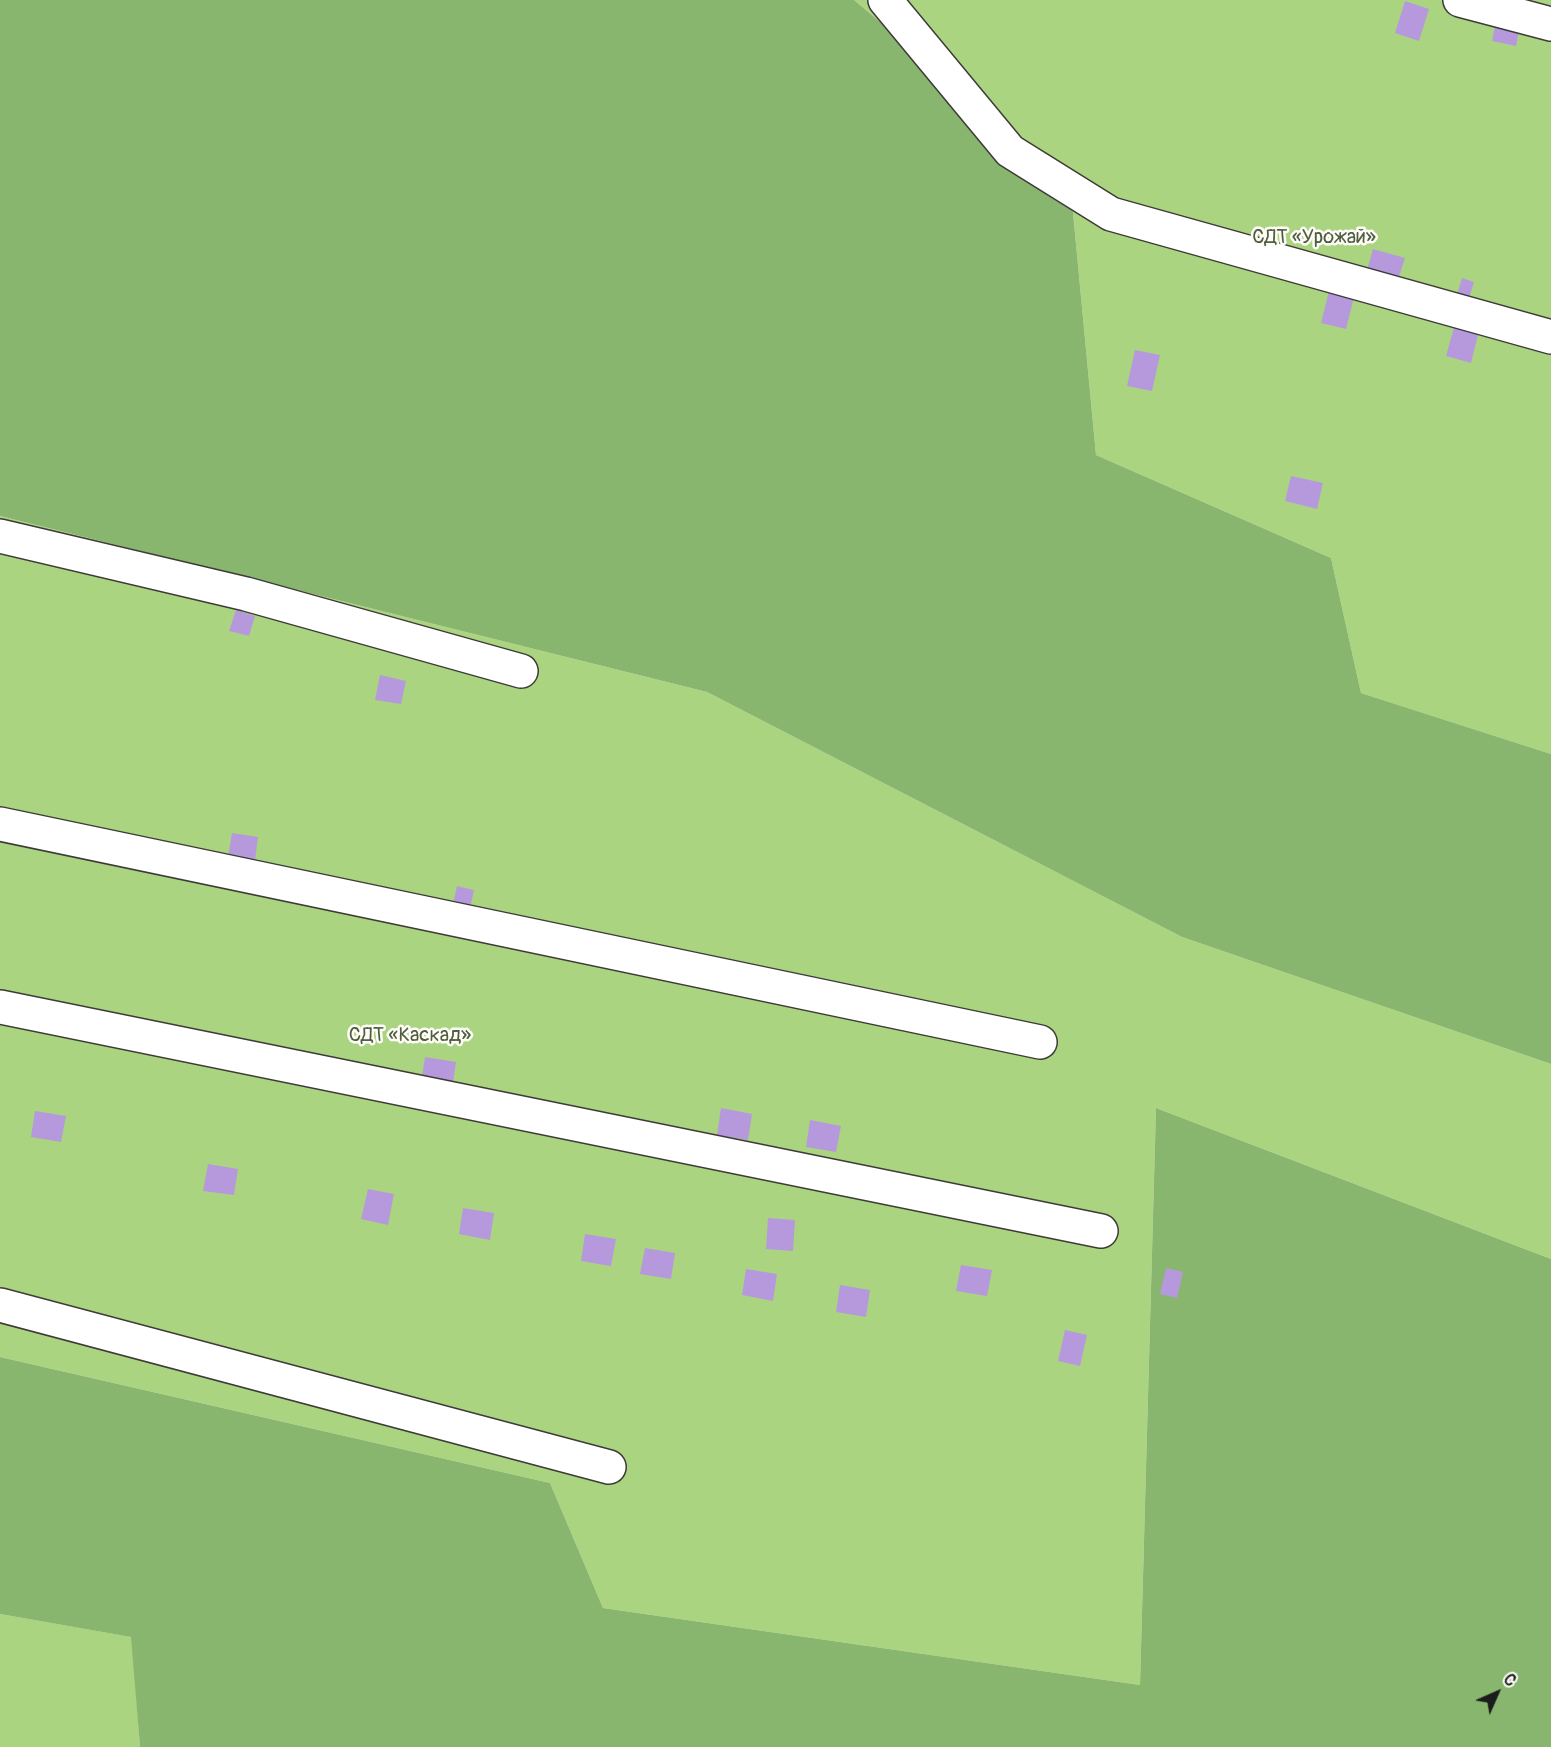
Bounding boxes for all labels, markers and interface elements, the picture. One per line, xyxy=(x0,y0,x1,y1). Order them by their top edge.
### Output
park label: СДТ «Урожай» xyxy=(1252,226,1376,250)
park label: СДТ «Каскад» xyxy=(349,1024,471,1048)
north arrow xyxy=(1467,1663,1527,1723)
text: С xyxy=(1499,1670,1520,1691)

